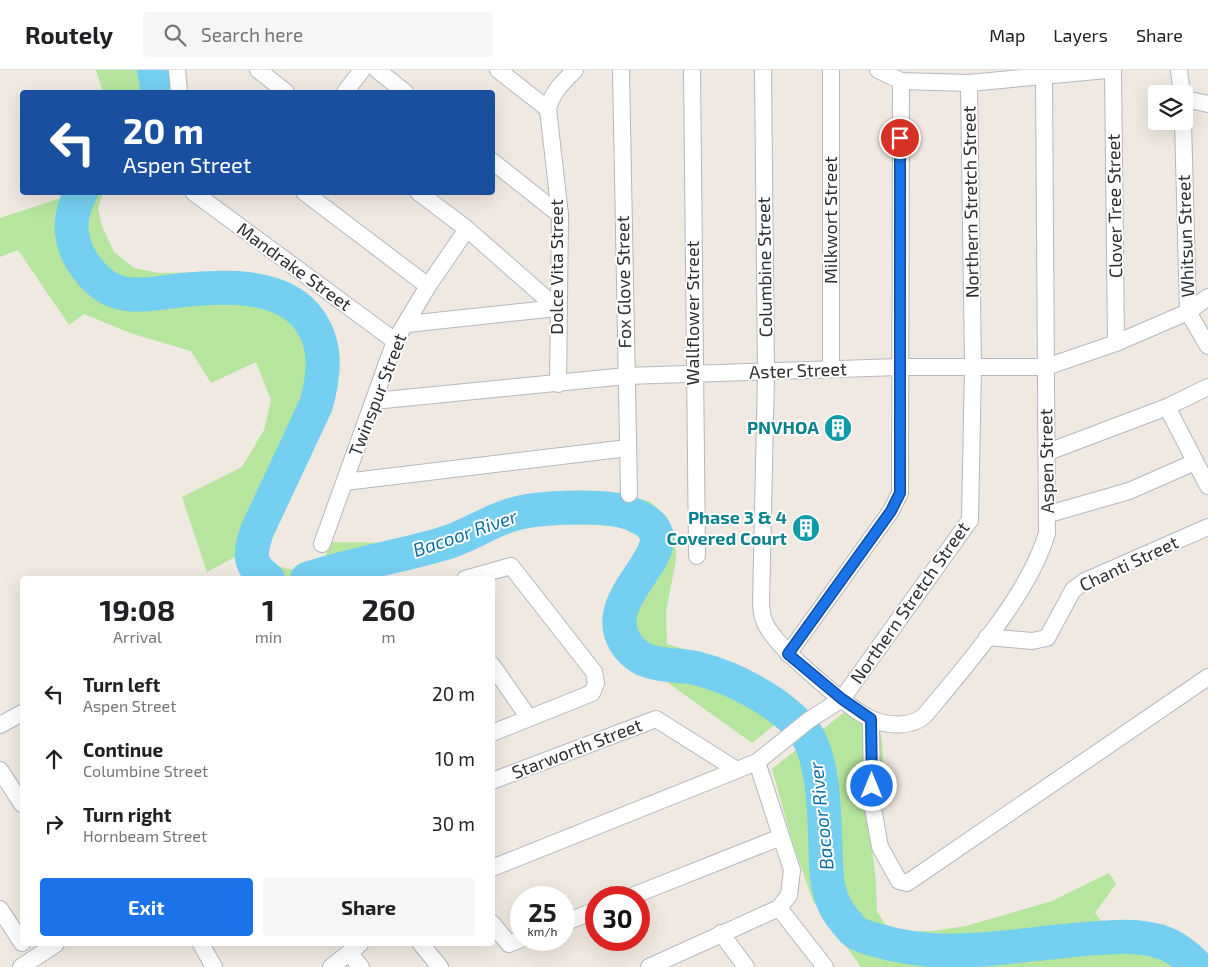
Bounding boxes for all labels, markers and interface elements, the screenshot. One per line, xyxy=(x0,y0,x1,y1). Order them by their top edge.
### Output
search box xyxy=(143,12,493,57)
text: Routely xyxy=(25,20,113,49)
icon: search xyxy=(161,21,189,49)
text: Search here xyxy=(201,23,303,46)
text: Map xyxy=(989,24,1025,46)
text: Layers xyxy=(1053,24,1108,46)
text: Share xyxy=(1136,24,1183,46)
map controls xyxy=(1148,85,1193,130)
button: layers xyxy=(1148,85,1193,130)
street label: Northern Stretch Street xyxy=(957,105,983,298)
text: 20 m xyxy=(123,109,204,151)
icon: left xyxy=(40,110,105,175)
pin xyxy=(879,117,921,159)
icon: arrive xyxy=(886,124,914,152)
street label: Clover Tree Street xyxy=(1102,134,1126,278)
text: Aspen Street xyxy=(123,151,251,177)
street label: Milkwort Street xyxy=(819,156,841,284)
street label: Whitsun Street xyxy=(1172,174,1198,298)
street label: Columbine Street xyxy=(752,196,776,338)
street label: Dolce Vita Street xyxy=(545,199,567,335)
street label: Fox Glove Street xyxy=(611,215,635,349)
street label: Mandrake Street xyxy=(233,217,356,315)
street label: Wallflower Street xyxy=(681,240,703,385)
street label: Twinspur Street xyxy=(344,330,411,459)
street label: Aster Street xyxy=(749,357,847,383)
street label: Aspen Street xyxy=(1034,408,1058,514)
building icon: PNVHOA xyxy=(823,413,853,443)
place label: PNVHOA xyxy=(747,416,819,438)
water label: Bacoor River xyxy=(410,504,520,561)
place label: Phase 3 & 4 Covered Court xyxy=(667,506,788,549)
building icon: Phase 3 & 4 Covered Court xyxy=(791,513,821,543)
street label: Northern Stretch Street xyxy=(845,517,973,688)
street label: Chanti Street xyxy=(1076,531,1182,596)
text: 19:08 xyxy=(99,591,175,627)
text: 1 xyxy=(262,591,275,627)
text: 260 xyxy=(362,591,416,627)
text: Arrival xyxy=(113,627,162,646)
text: min xyxy=(255,627,282,646)
text: m xyxy=(382,627,396,646)
text: Turn left xyxy=(83,673,160,696)
icon: left xyxy=(40,680,68,708)
text: 20 m xyxy=(432,682,475,705)
text: Aspen Street xyxy=(83,696,176,715)
street label: Starworth Street xyxy=(509,713,645,783)
text: Continue xyxy=(83,738,163,761)
icon: ahead xyxy=(40,745,68,773)
text: 10 m xyxy=(435,747,475,770)
position arrow xyxy=(845,759,897,811)
water label: Bacoor River xyxy=(803,760,838,871)
text: Columbine Street xyxy=(83,761,208,780)
text: Turn right xyxy=(83,803,171,826)
icon: right xyxy=(40,810,68,838)
text: 30 m xyxy=(432,812,475,835)
text: Hornbeam Street xyxy=(83,826,207,845)
button: Exit xyxy=(40,878,253,936)
button: Share xyxy=(263,878,475,936)
speed limit sign: 30 xyxy=(585,886,650,951)
text: 25 xyxy=(528,897,557,927)
text: km/h xyxy=(528,924,557,938)

